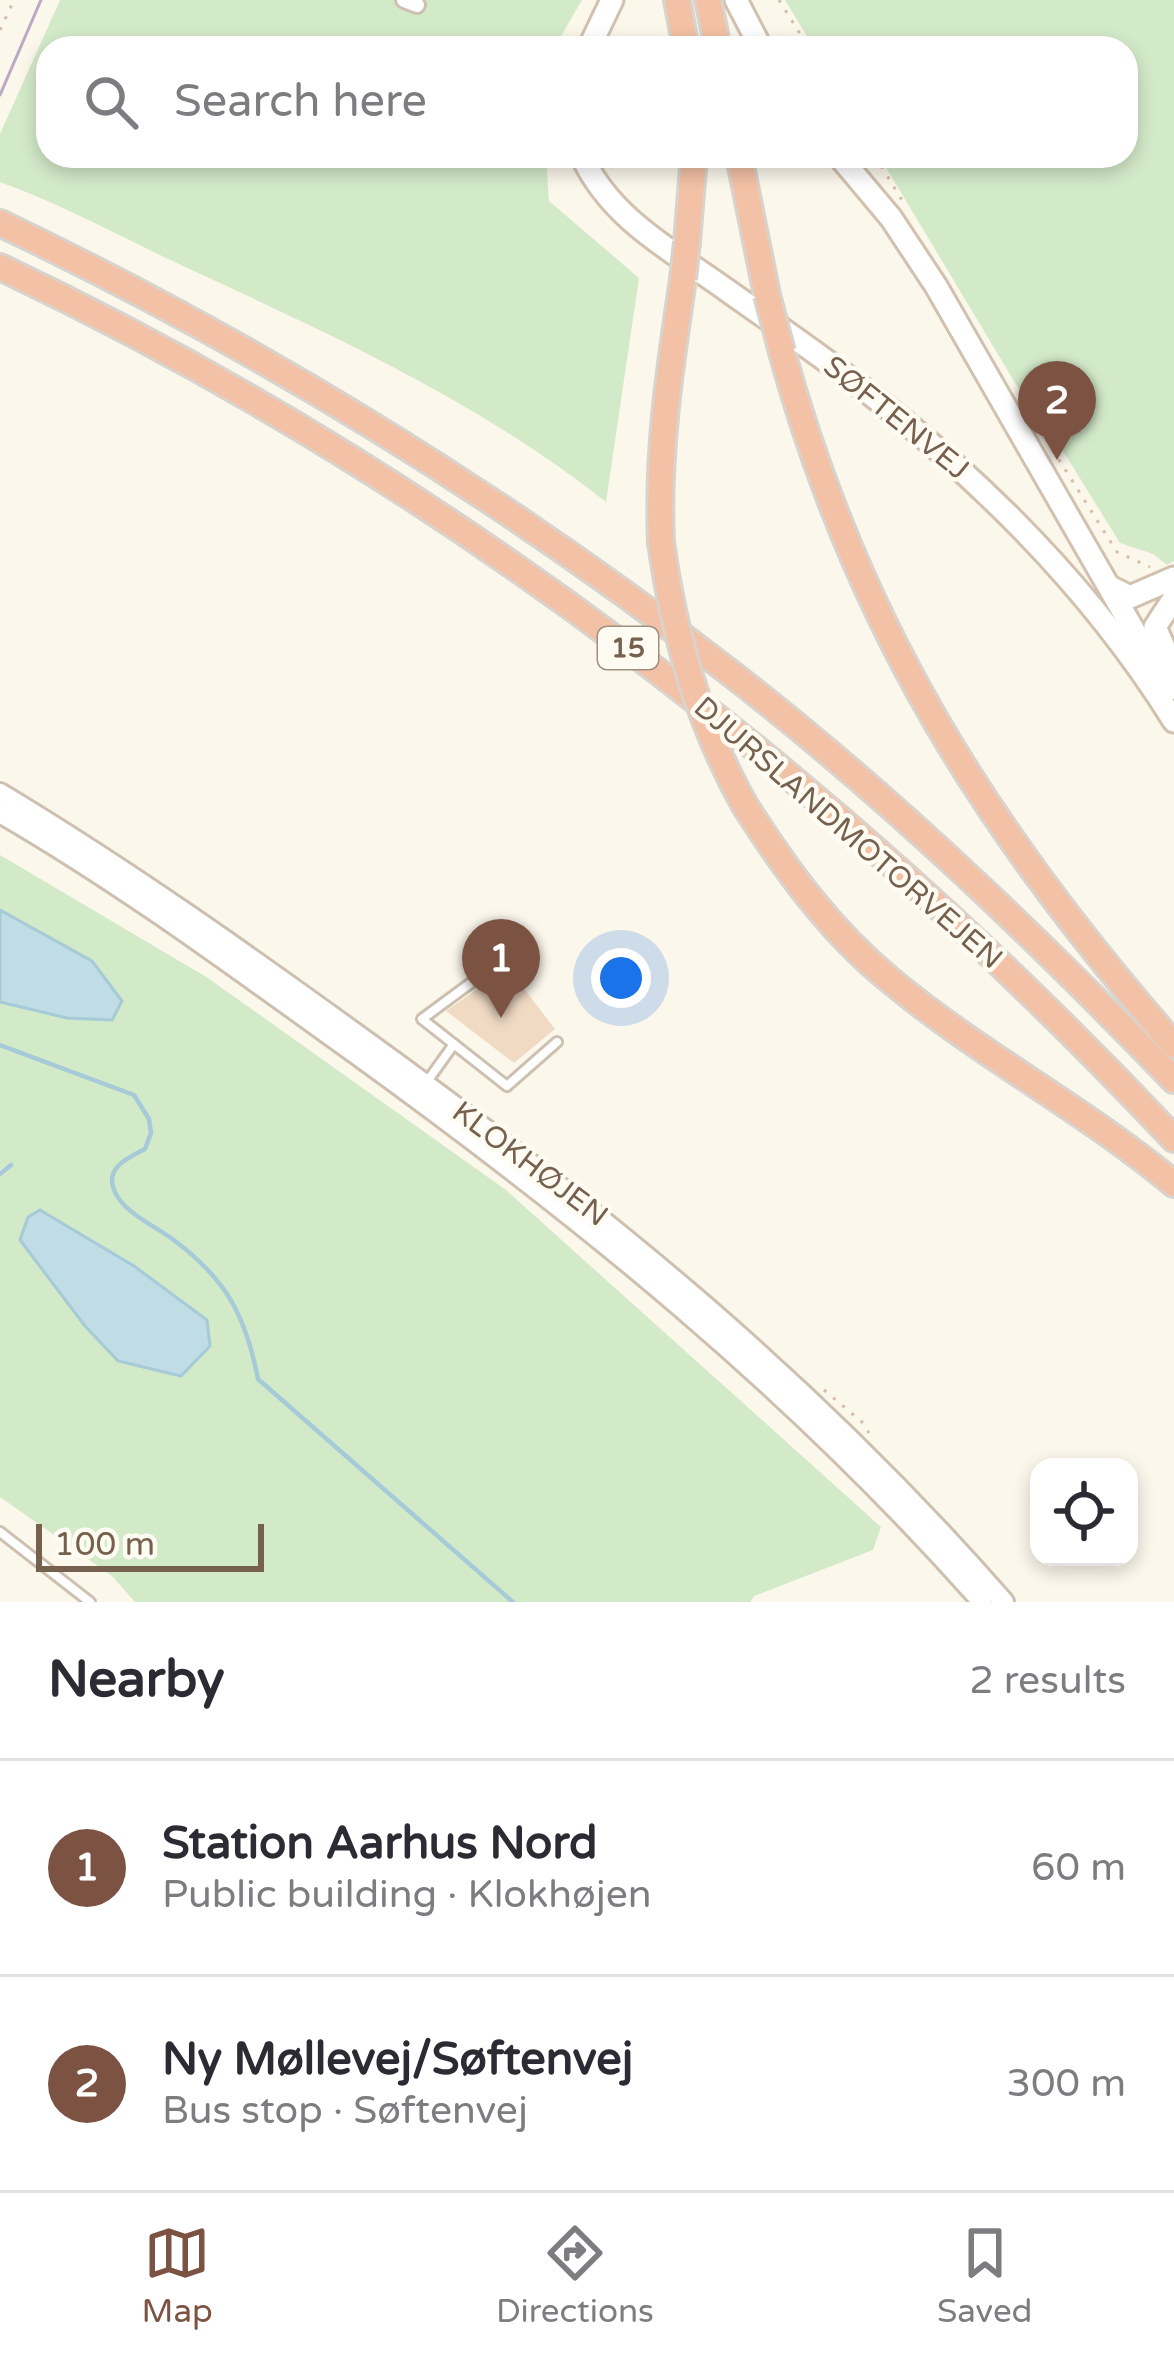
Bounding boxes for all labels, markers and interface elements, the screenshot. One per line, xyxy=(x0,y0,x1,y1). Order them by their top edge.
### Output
search box xyxy=(36,36,1138,168)
icon: search xyxy=(78,69,144,135)
text: Search here xyxy=(174,75,427,129)
street label: SØFTENVEJ xyxy=(816,348,976,488)
pin: 2 xyxy=(1018,361,1096,460)
road number: 15 xyxy=(598,627,658,669)
street label: DJURSLANDMOTORVEJEN xyxy=(686,689,1010,977)
pin: 1 xyxy=(462,919,540,1018)
your location xyxy=(591,948,651,1008)
street label: KLOKHØJEN xyxy=(445,1093,615,1235)
map controls xyxy=(1030,1458,1138,1566)
button: locate xyxy=(1030,1458,1138,1566)
scale bar xyxy=(36,1518,264,1571)
text: 100 m xyxy=(54,1525,155,1564)
text: Nearby xyxy=(48,1649,225,1711)
text: 2 results xyxy=(969,1657,1126,1704)
text: Station Aarhus Nord xyxy=(162,1817,597,1871)
text: 1 xyxy=(75,1844,99,1891)
text: 60 m xyxy=(1031,1844,1126,1891)
text: Public building · Klokhøjen xyxy=(162,1871,652,1918)
text: Ny Møllevej/Søftenvej xyxy=(162,2033,633,2087)
text: 2 xyxy=(75,2060,99,2107)
text: 300 m xyxy=(1007,2060,1126,2107)
text: Bus stop · Søftenvej xyxy=(162,2087,528,2134)
tab: Map xyxy=(142,2220,213,2331)
tab: Directions xyxy=(496,2220,654,2331)
tab: Saved xyxy=(937,2220,1032,2331)

